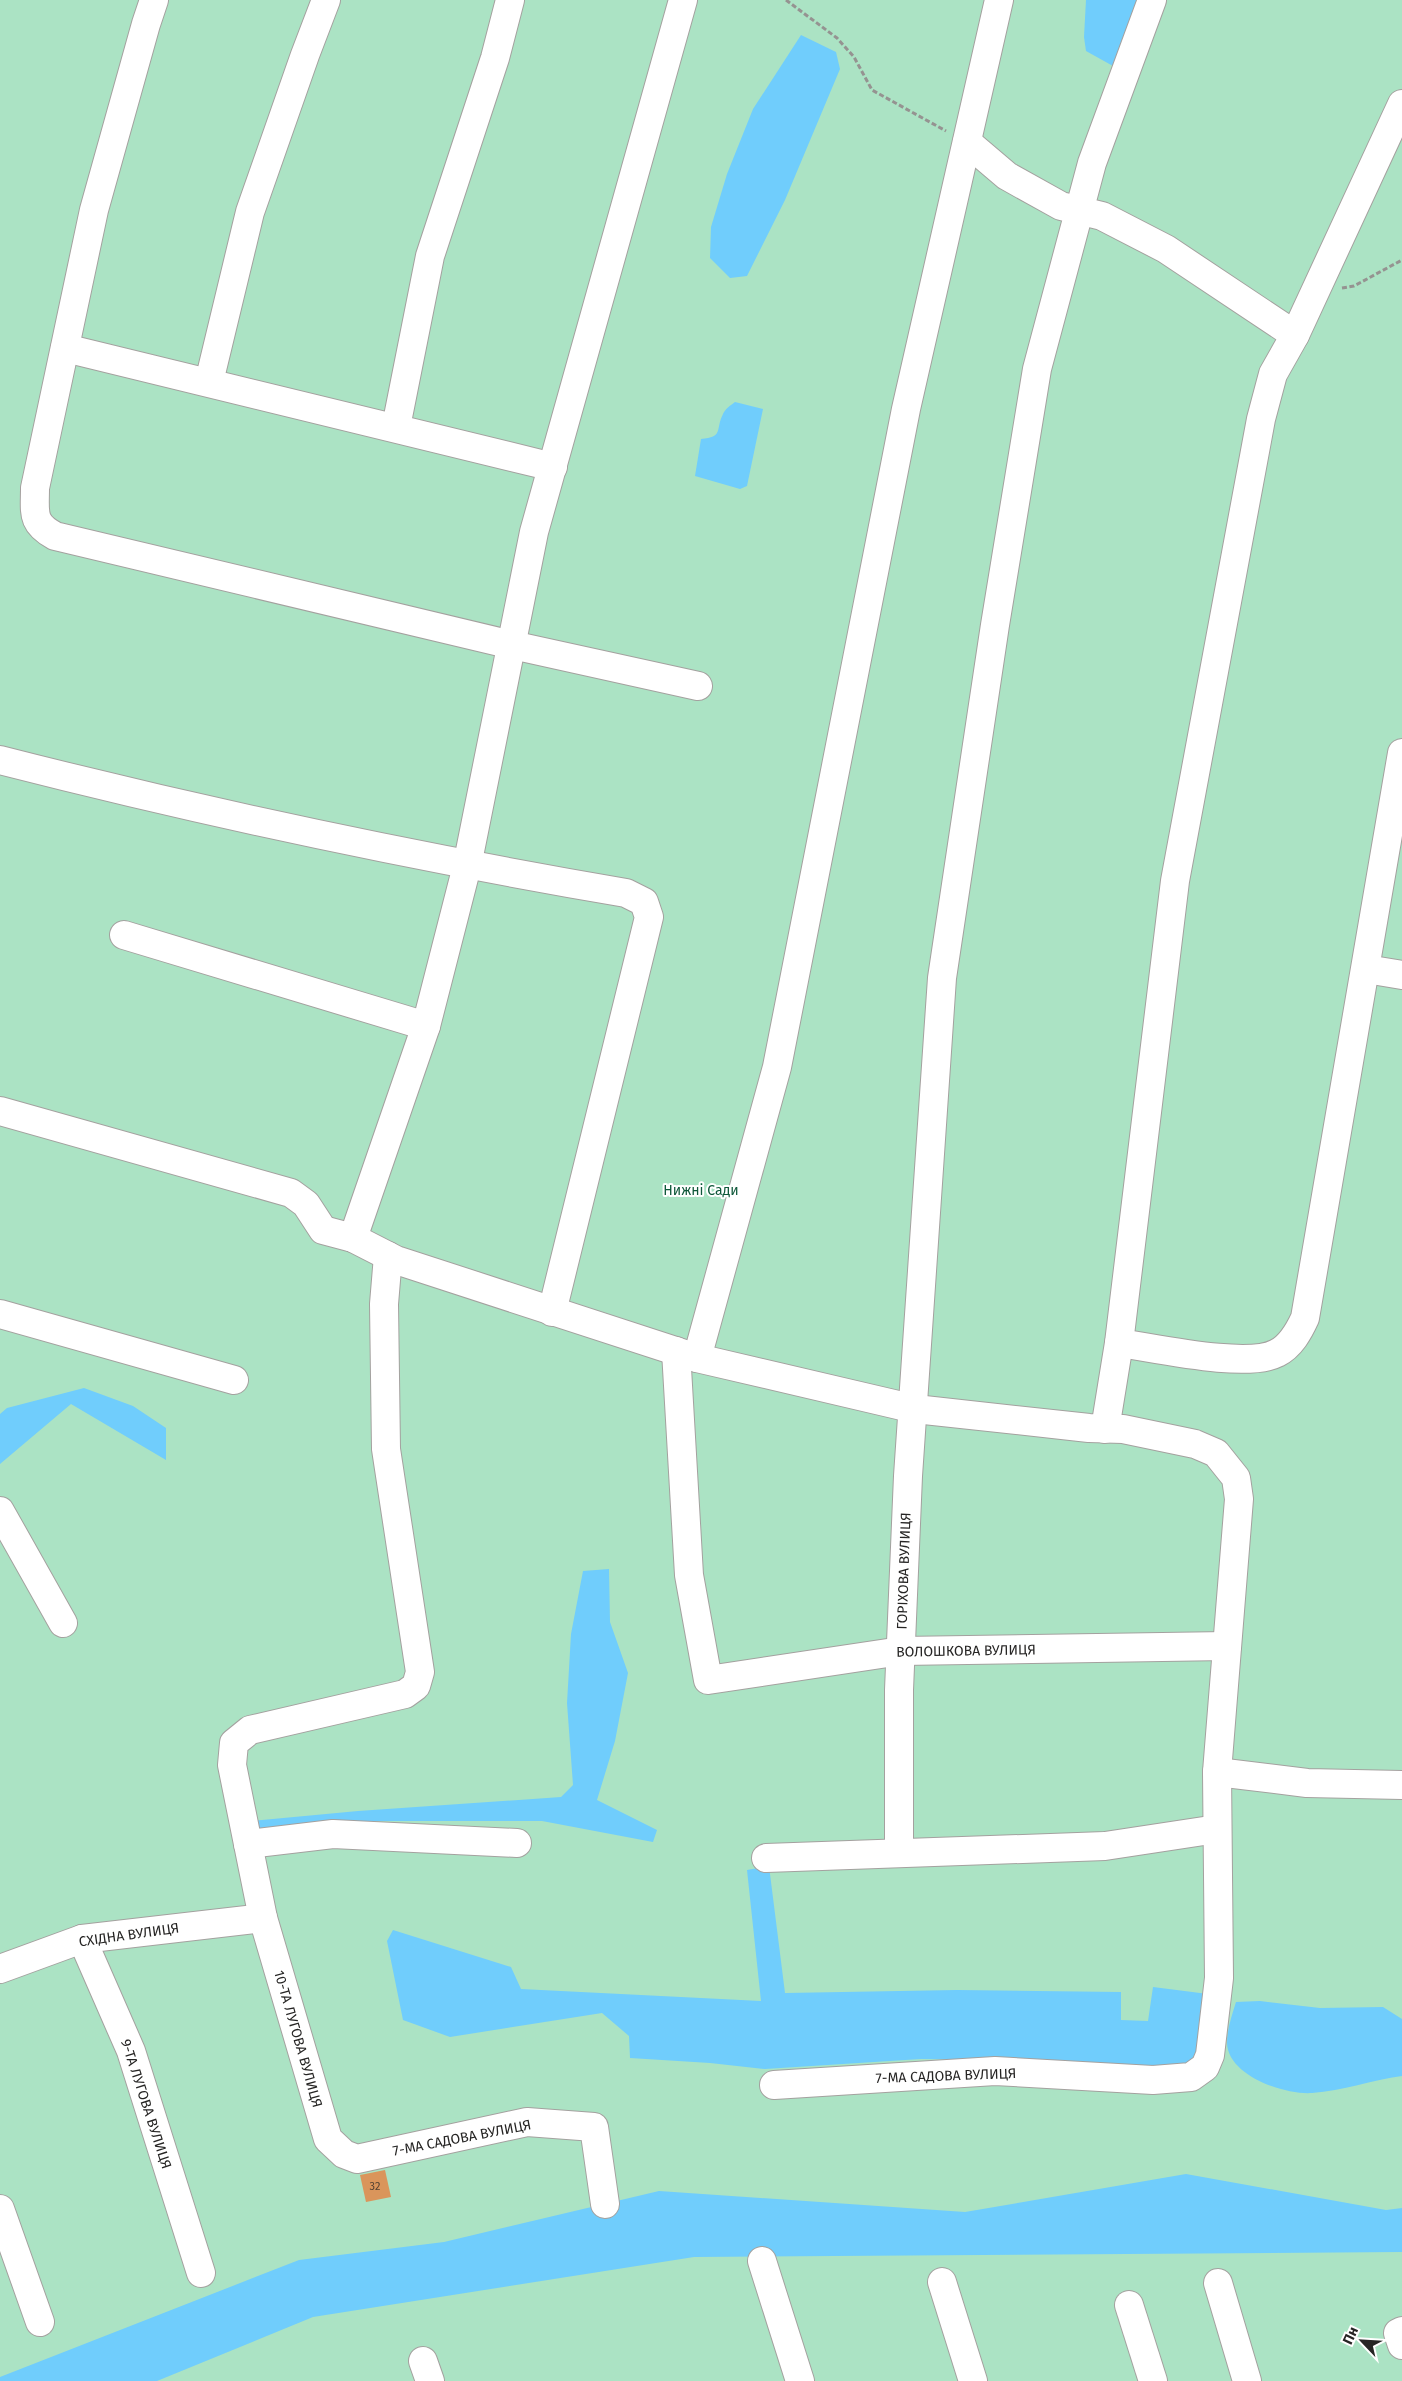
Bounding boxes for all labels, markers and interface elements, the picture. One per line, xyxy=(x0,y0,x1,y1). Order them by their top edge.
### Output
park label: Нижні Сади xyxy=(663,1182,739,1199)
street label: ГОРІХОВА ВУЛИЦЯ xyxy=(893,1512,915,1630)
street label: ВОЛОШКОВА ВУЛИЦЯ xyxy=(896,1641,1036,1661)
street label: СХІДНА ВУЛИЦЯ xyxy=(78,1920,180,1950)
street label: 10-ТА ЛУГОВА ВУЛИЦЯ xyxy=(270,1968,326,2110)
street label: 9-ТА ЛУГОВА ВУЛИЦЯ xyxy=(117,2037,175,2171)
street label: 7-МА САДОВА ВУЛИЦЯ xyxy=(875,2065,1017,2087)
street label: 7-МА САДОВА ВУЛИЦЯ xyxy=(391,2116,533,2160)
house number: 32 xyxy=(370,2180,380,2193)
north arrow xyxy=(1337,2316,1387,2366)
text: Пн xyxy=(1339,2324,1362,2347)

